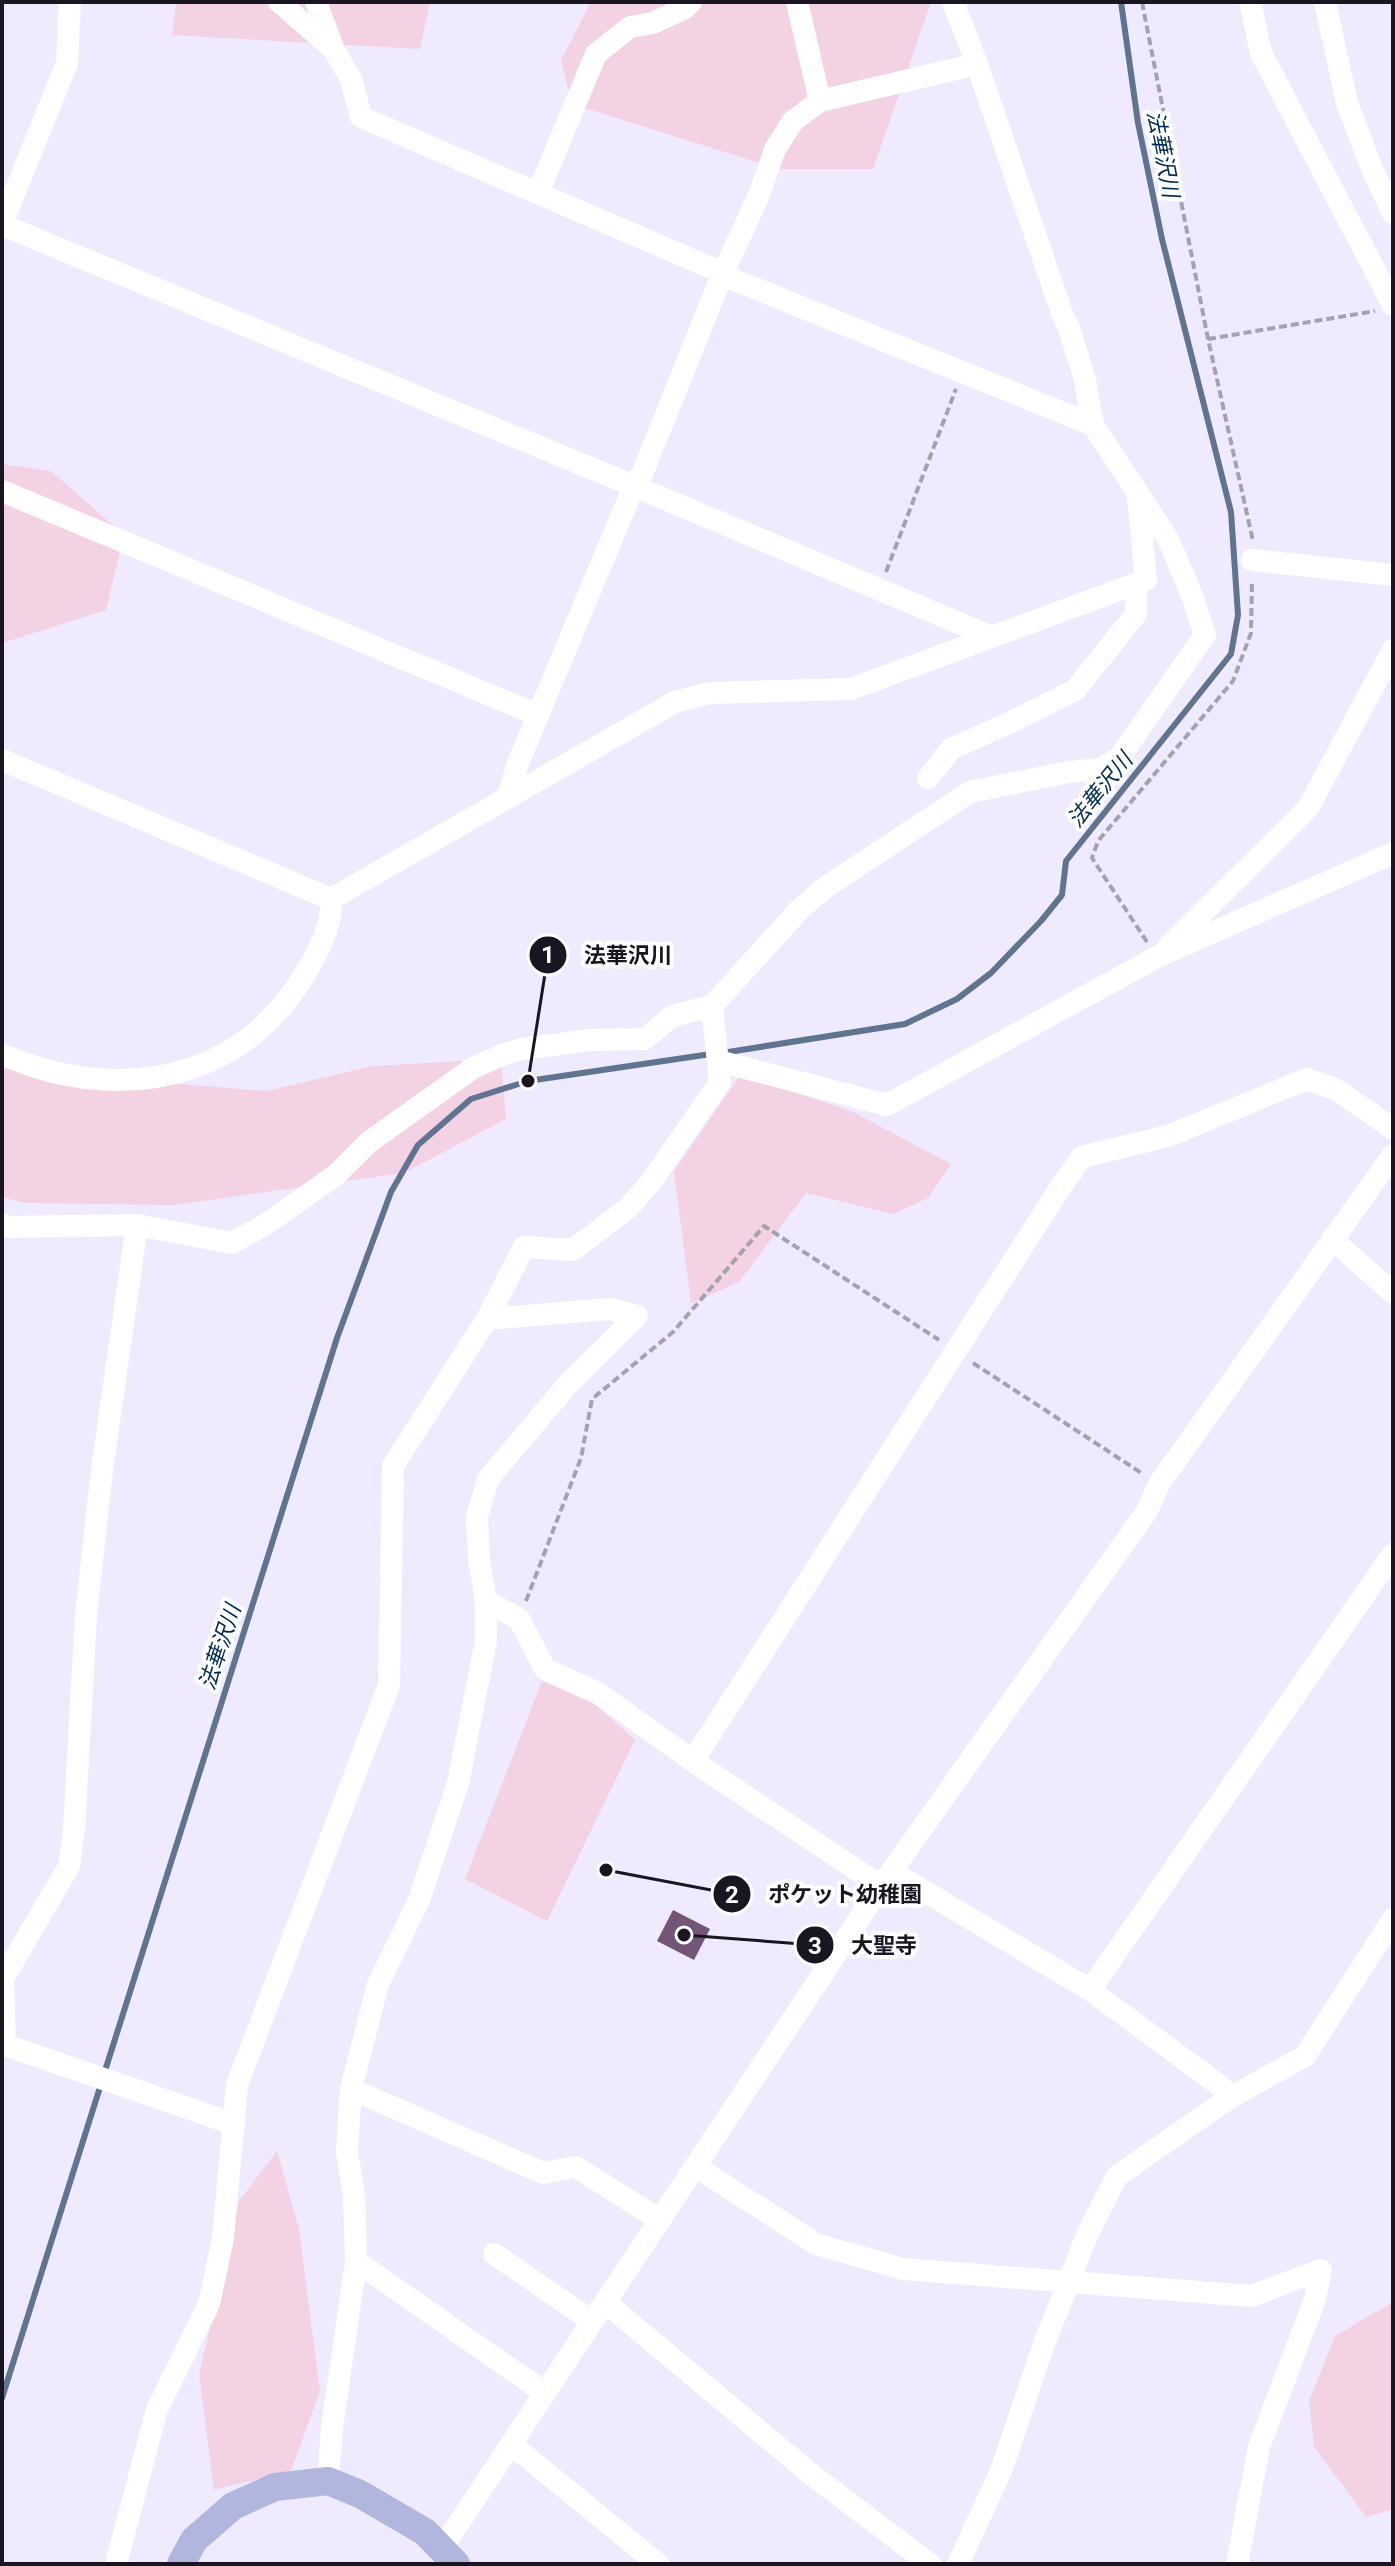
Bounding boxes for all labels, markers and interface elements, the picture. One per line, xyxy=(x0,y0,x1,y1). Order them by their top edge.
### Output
water label: 法華沢川 xyxy=(1142,108,1184,202)
water label: 法華沢川 xyxy=(1063,746,1139,832)
callout: 法華沢川 xyxy=(528,932,688,978)
text: 1 xyxy=(541,941,555,969)
text: 法華沢川 xyxy=(584,943,672,968)
water label: 法華沢川 xyxy=(195,1599,246,1693)
callout: ポケット幼稚園 xyxy=(712,1871,938,1917)
text: 2 xyxy=(725,1881,739,1909)
text: ポケット幼稚園 xyxy=(768,1882,922,1907)
callout: 大聖寺 xyxy=(795,1922,933,1968)
text: 3 xyxy=(808,1932,822,1960)
text: 大聖寺 xyxy=(851,1933,917,1958)

